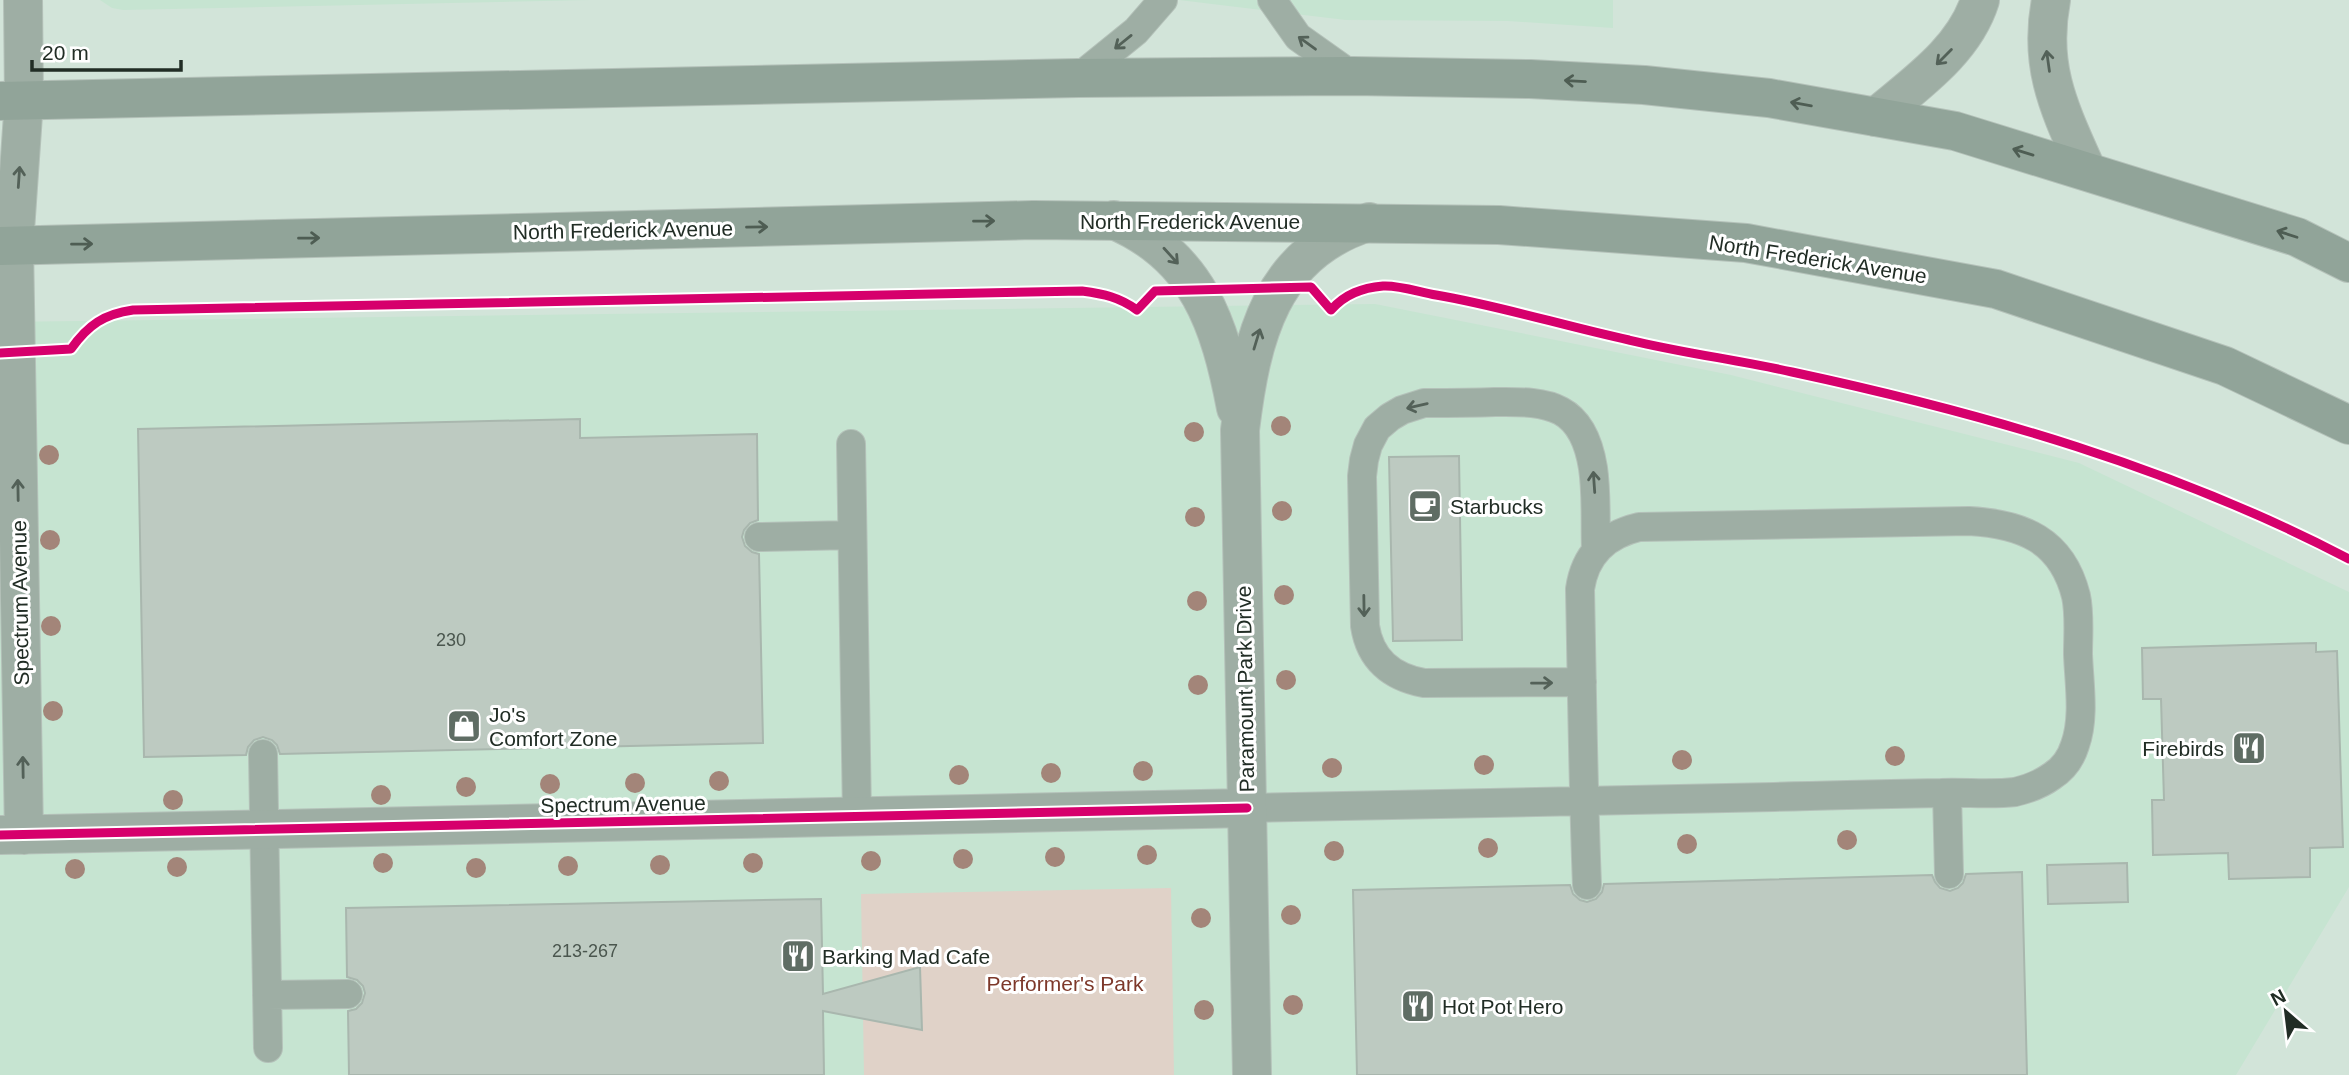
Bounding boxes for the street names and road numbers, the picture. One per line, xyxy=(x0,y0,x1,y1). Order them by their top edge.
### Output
street label: North Frederick Avenue xyxy=(1080,210,1300,233)
street label: North Frederick Avenue xyxy=(513,217,733,243)
street label: North Frederick Avenue xyxy=(1707,230,1929,288)
street label: Spectrum Avenue xyxy=(7,520,33,686)
street label: Paramount Park Drive xyxy=(1232,586,1258,792)
street label: Spectrum Avenue xyxy=(540,791,706,817)

